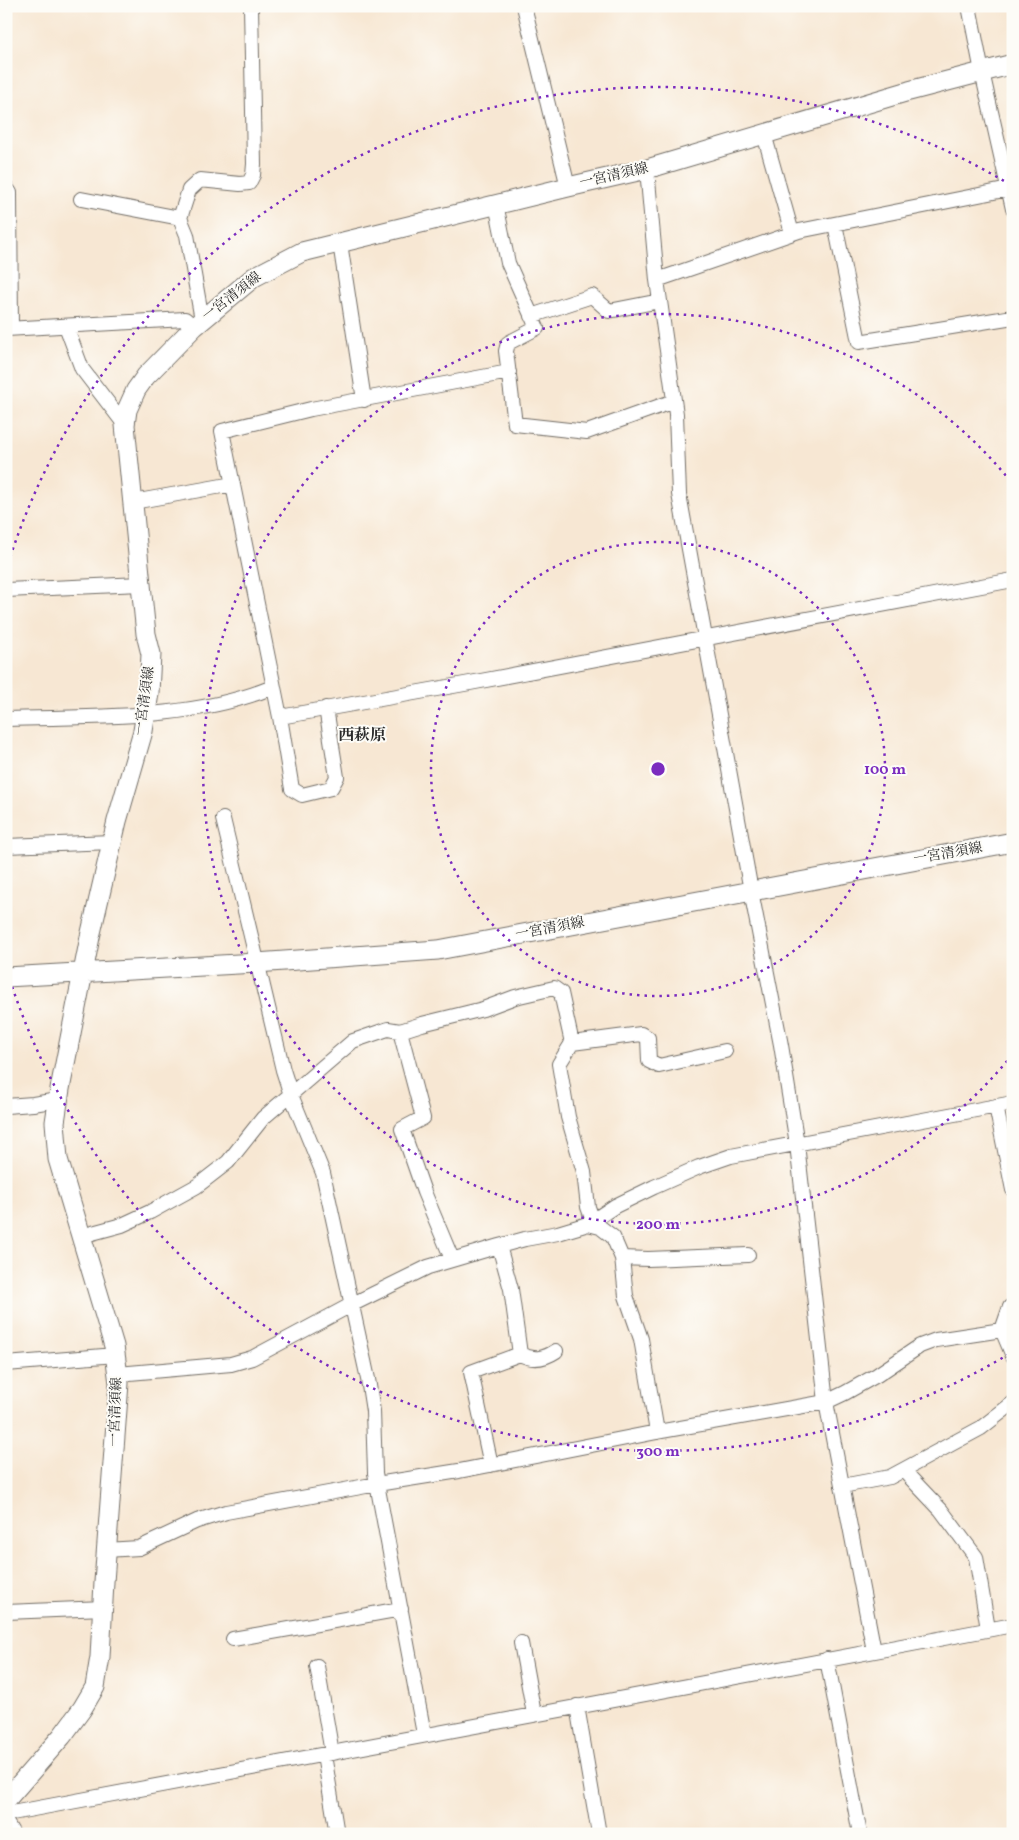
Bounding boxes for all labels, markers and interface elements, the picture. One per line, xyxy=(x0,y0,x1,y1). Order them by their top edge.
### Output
street label: 一宮清須線 xyxy=(578,159,650,193)
street label: 一宮清須線 xyxy=(199,268,265,326)
street label: 一宮清須線 xyxy=(131,665,159,737)
district label: 西萩原 xyxy=(338,725,386,747)
centre of rings xyxy=(649,760,667,778)
text: 100 m xyxy=(864,760,907,781)
street label: 一宮清須線 xyxy=(912,839,984,869)
street label: 一宮清須線 xyxy=(514,913,586,945)
text: 200 m xyxy=(636,1215,680,1236)
street label: 一宮清須線 xyxy=(105,1377,127,1447)
text: 300 m xyxy=(636,1442,680,1463)

